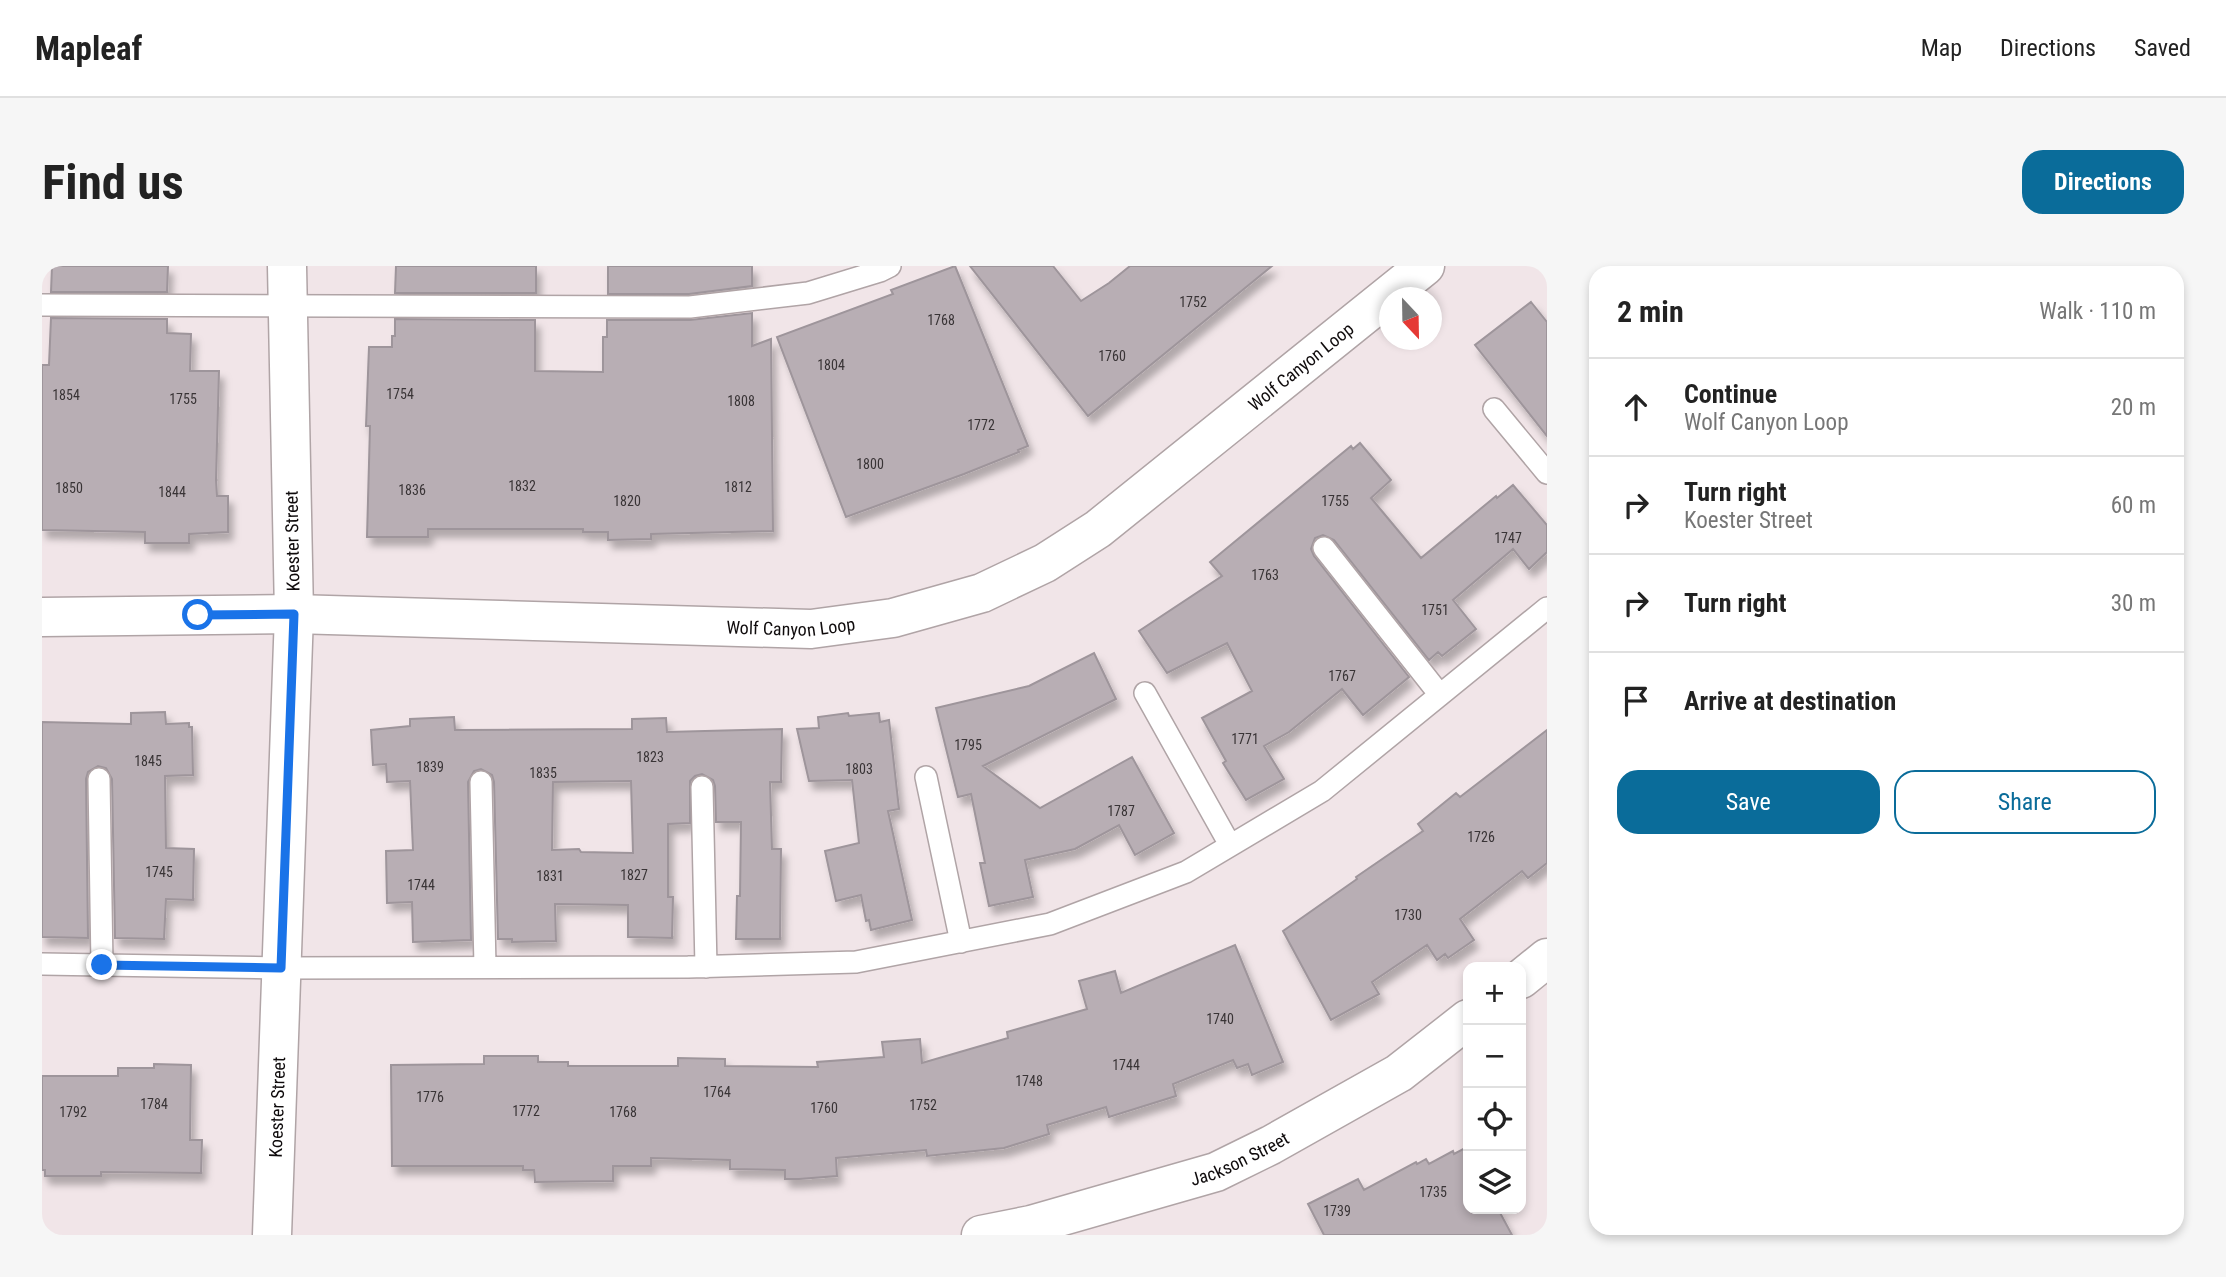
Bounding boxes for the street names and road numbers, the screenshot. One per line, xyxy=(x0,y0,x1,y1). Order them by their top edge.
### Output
street label: Wolf Canyon Loop xyxy=(1244,318,1357,415)
street label: Koester Street xyxy=(281,490,303,592)
street label: Wolf Canyon Loop xyxy=(726,613,856,640)
street label: Koester Street xyxy=(264,1056,289,1158)
street label: Jackson Street xyxy=(1188,1127,1292,1189)

